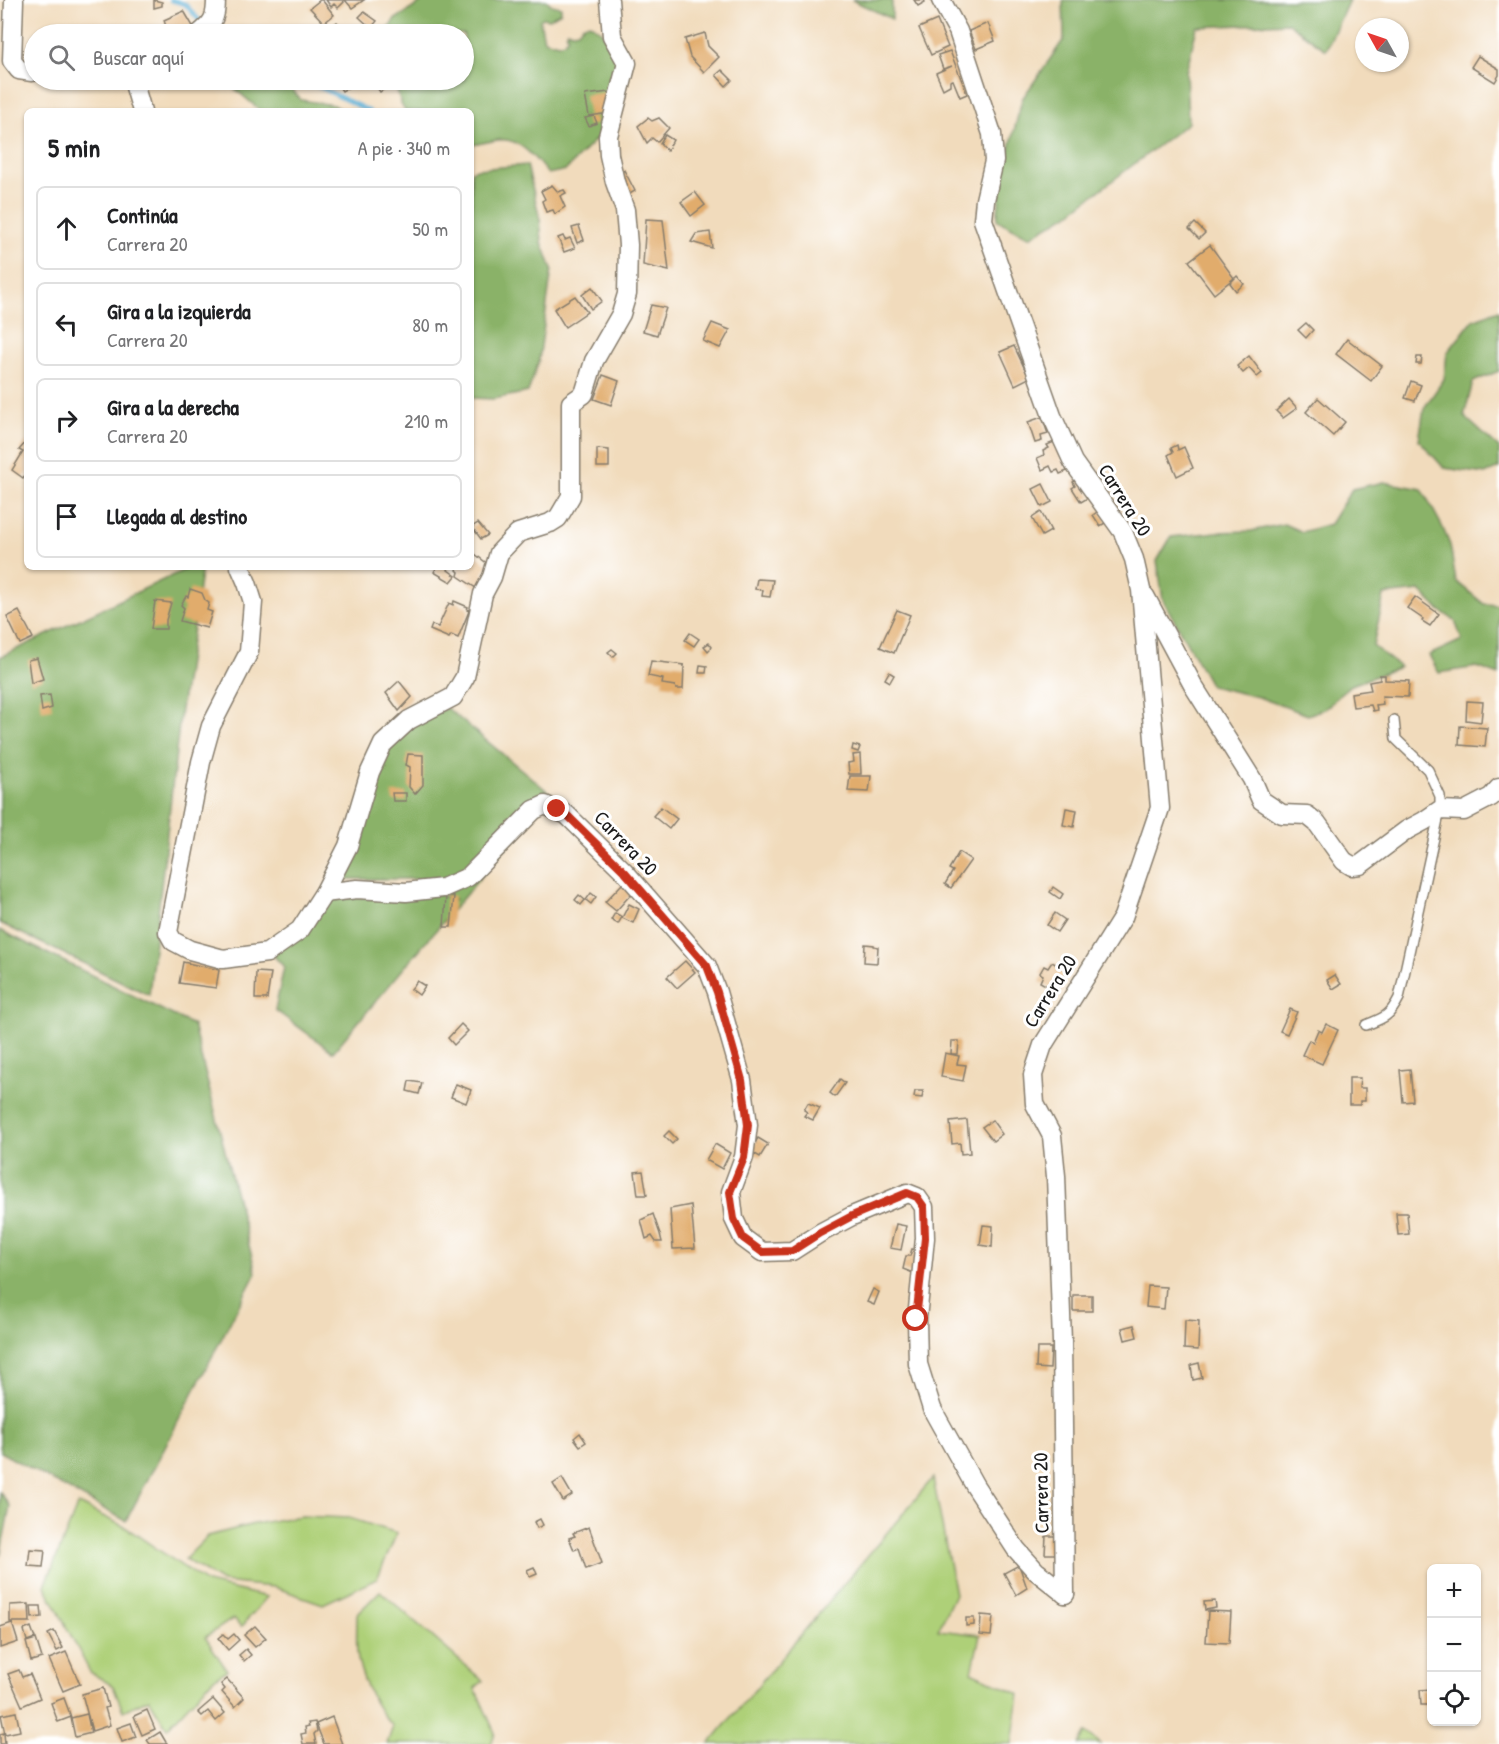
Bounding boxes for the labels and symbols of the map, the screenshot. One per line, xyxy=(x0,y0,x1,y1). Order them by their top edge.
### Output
north arrow xyxy=(1355,18,1409,72)
street label: Carrera 20 xyxy=(1093,458,1158,541)
route end xyxy=(543,795,569,821)
street label: Carrera 20 xyxy=(589,804,664,881)
street label: Carrera 20 xyxy=(1017,949,1082,1032)
route start xyxy=(902,1305,928,1331)
street label: Carrera 20 xyxy=(1026,1452,1055,1534)

